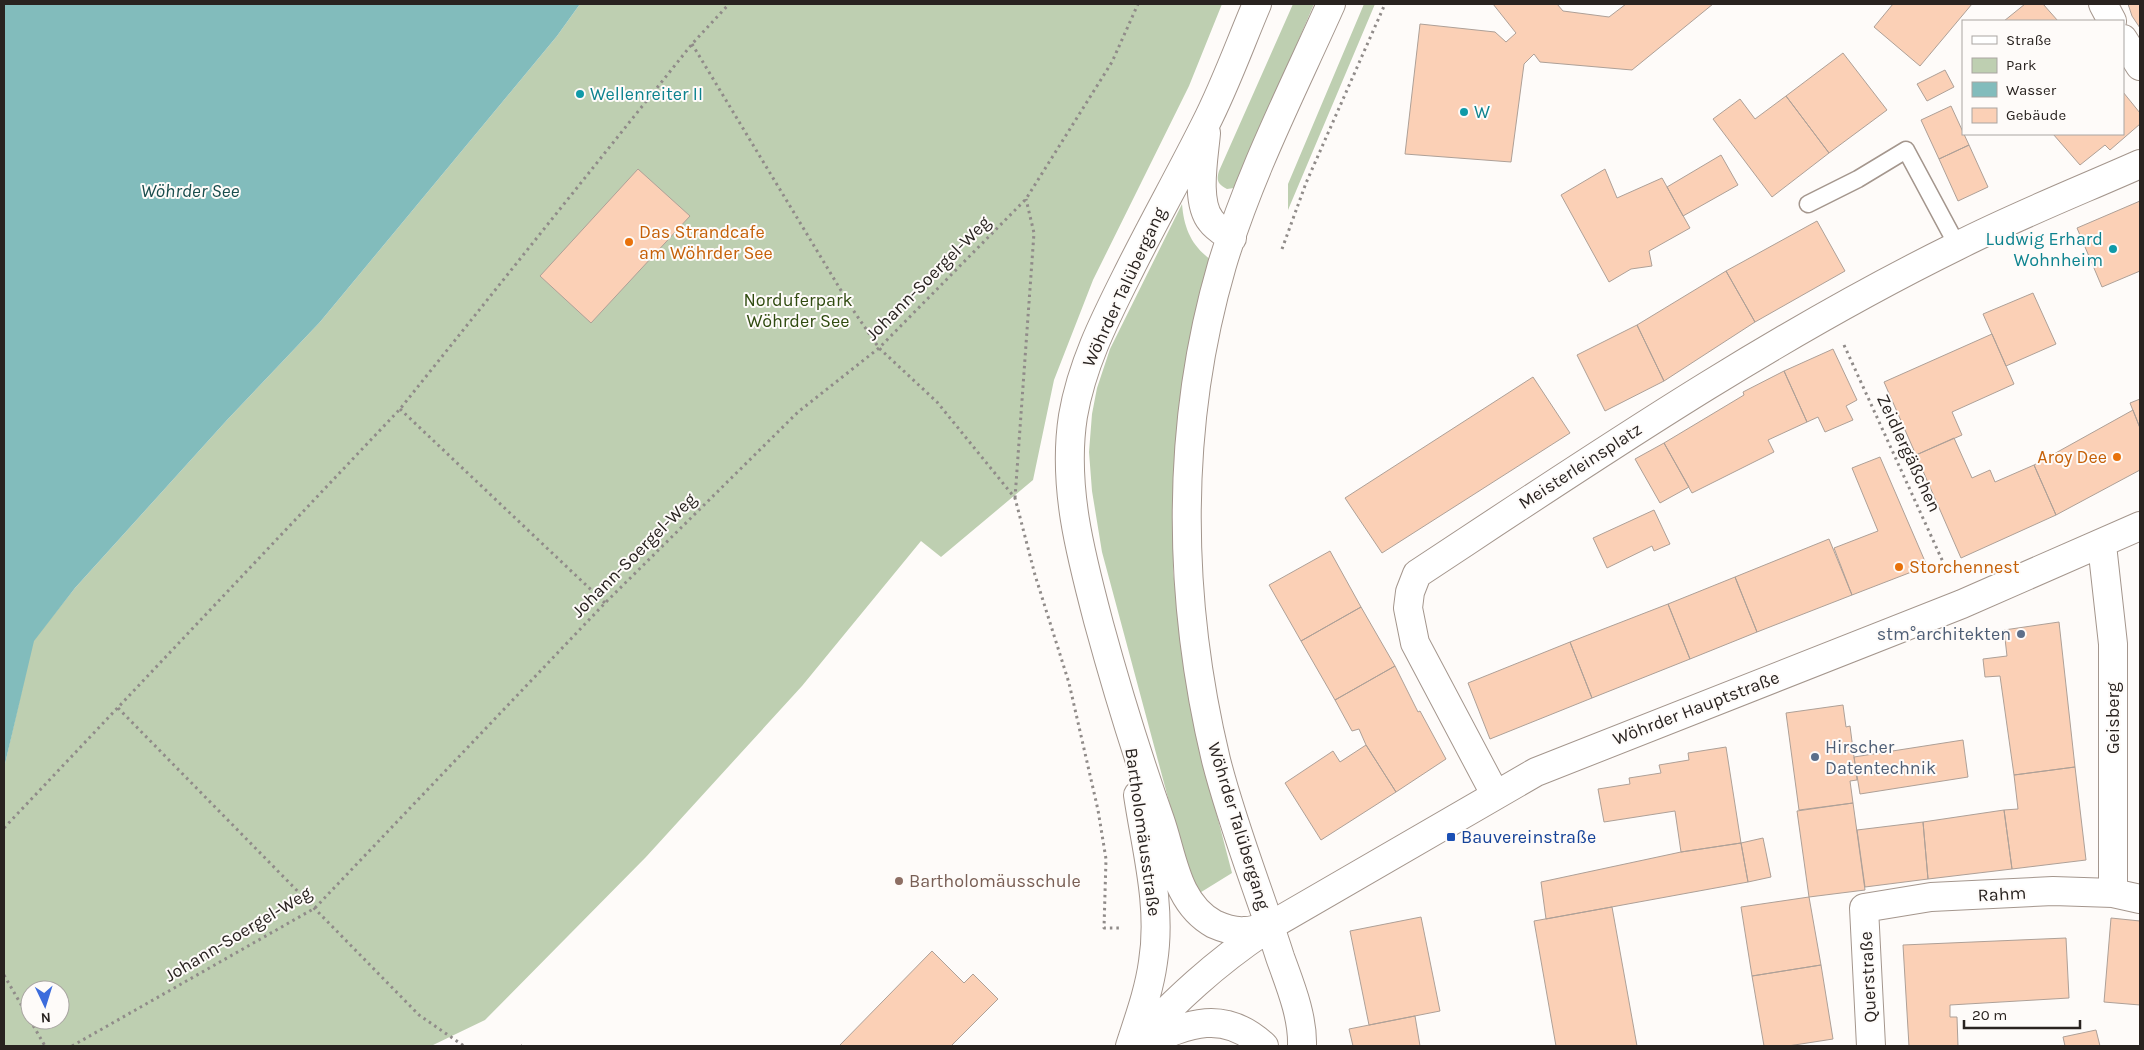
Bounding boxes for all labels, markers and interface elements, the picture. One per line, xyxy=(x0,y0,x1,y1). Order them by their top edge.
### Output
legend xyxy=(1962,20,2124,135)
text: Straße xyxy=(2006,31,2051,49)
text: Park xyxy=(2006,56,2036,74)
text: Wasser xyxy=(2006,81,2057,99)
place label: Wellenreiter II xyxy=(590,83,703,105)
marker: Wellenreiter II xyxy=(574,88,586,100)
place label: W xyxy=(1474,101,1490,123)
marker: W xyxy=(1458,106,1470,118)
text: Gebäude xyxy=(2006,106,2066,124)
water label: Wöhrder See xyxy=(141,180,239,202)
street label: Wöhrder Talübergang xyxy=(1077,204,1171,370)
street label: Johann-Soergel-Weg xyxy=(861,211,995,345)
place label: Das Strandcafe am Wöhrder See xyxy=(639,221,773,264)
place label: Ludwig Erhard Wohnheim xyxy=(1986,228,2103,271)
marker: Das Strandcafe am Wöhrder See xyxy=(623,236,635,248)
marker: Ludwig Erhard Wohnheim xyxy=(2107,243,2119,255)
park label: Norduferpark Wöhrder See xyxy=(743,289,853,332)
street label: Zeidlergäßchen xyxy=(1872,390,1946,516)
street label: Meisterleinsplatz xyxy=(1514,418,1646,514)
place label: Aroy Dee xyxy=(2037,446,2107,468)
marker: Aroy Dee xyxy=(2111,451,2123,463)
street label: Johann-Soergel-Weg xyxy=(567,488,701,622)
place label: Storchennest xyxy=(1909,556,2020,578)
marker: Storchennest xyxy=(1893,561,1905,573)
place label: stm°architekten xyxy=(1877,623,2011,645)
marker: stm°architekten xyxy=(2015,628,2027,640)
street label: Wöhrder Hauptstraße xyxy=(1610,666,1782,750)
street label: Geisberg xyxy=(2102,682,2124,754)
place label: Hirscher Datentechnik xyxy=(1825,736,1936,779)
street label: Wöhrder Talübergang xyxy=(1203,740,1275,912)
street label: Bartholomäusstraße xyxy=(1120,746,1166,918)
marker: Hirscher Datentechnik xyxy=(1809,751,1821,763)
place label: Bauvereinstraße xyxy=(1461,826,1596,848)
marker: Bauvereinstraße xyxy=(1445,831,1457,843)
place label: Bartholomäusschule xyxy=(909,870,1081,892)
marker: Bartholomäusschule xyxy=(893,875,905,887)
street label: Johann-Soergel-Weg xyxy=(160,881,316,987)
street label: Rahm xyxy=(1977,882,2027,906)
street label: Querstraße xyxy=(1855,931,1881,1023)
north arrow xyxy=(20,980,70,1030)
scale bar xyxy=(1964,998,2080,1030)
text: 20 m xyxy=(1972,1006,2007,1024)
text: N xyxy=(40,1009,51,1026)

